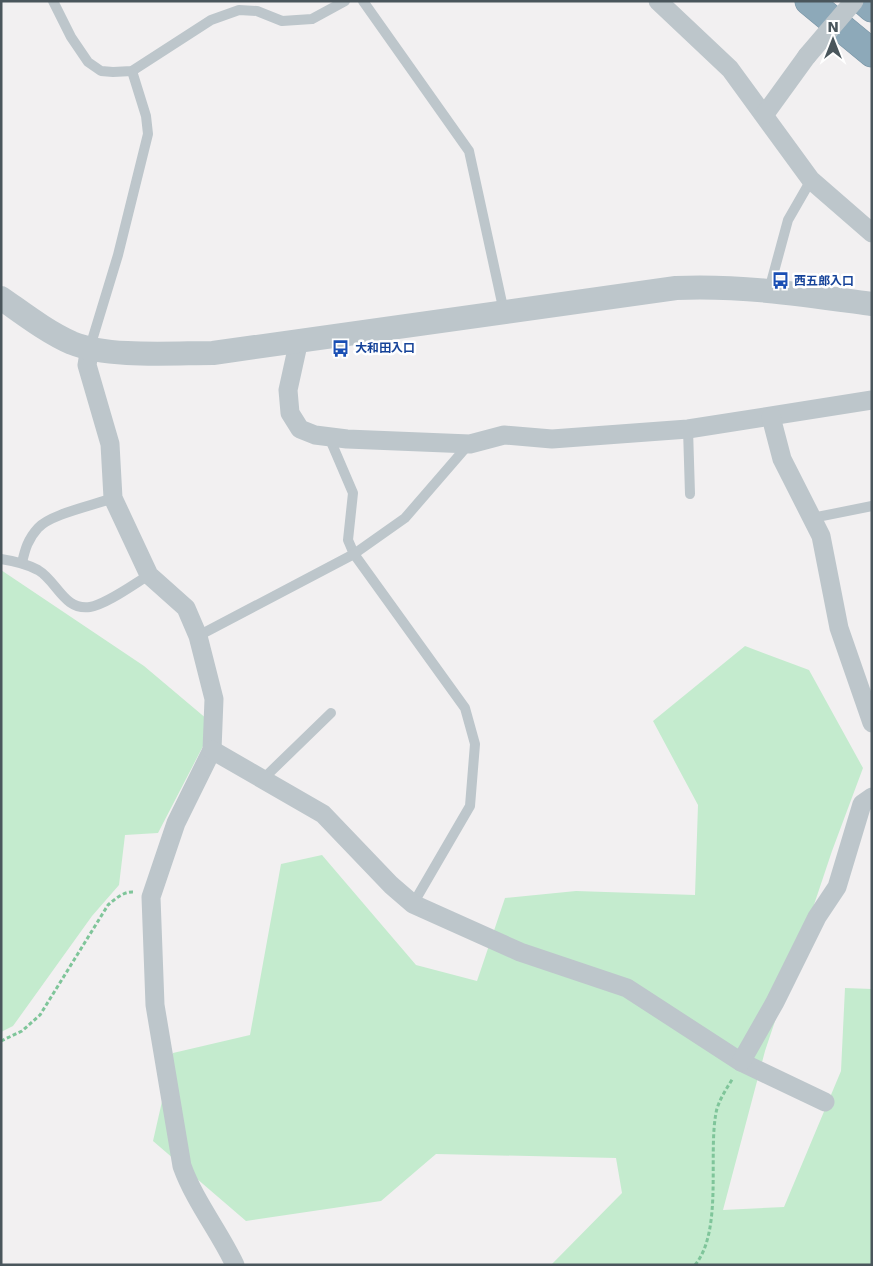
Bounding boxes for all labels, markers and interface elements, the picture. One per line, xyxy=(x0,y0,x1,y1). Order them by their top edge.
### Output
north arrow xyxy=(808,15,858,65)
text: N xyxy=(827,19,839,35)
bus stop icon: 西五郎入口 xyxy=(770,271,790,291)
place label: 西五郎入口 xyxy=(794,274,854,288)
bus stop icon: 大和田入口 xyxy=(331,338,351,358)
place label: 大和田入口 xyxy=(355,341,415,355)

